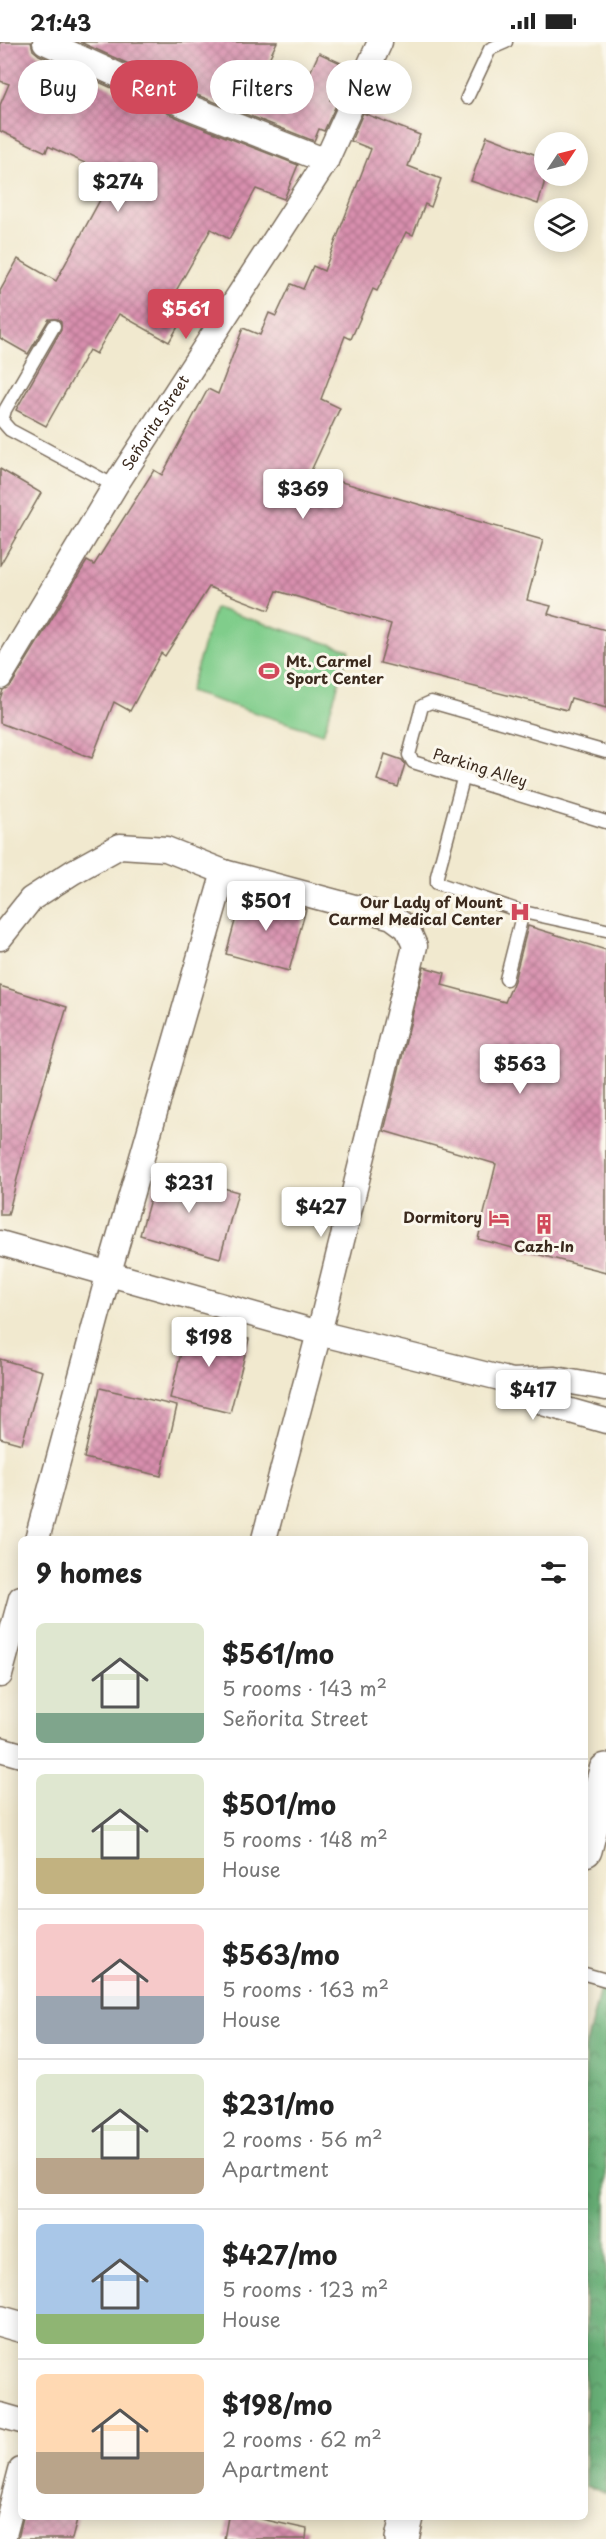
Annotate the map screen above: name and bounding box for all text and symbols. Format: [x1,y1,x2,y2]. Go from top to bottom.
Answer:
text: 21:43 [30,5,91,38]
chip: Buy [18,60,98,114]
chip: Rent [110,60,198,114]
chip: Filters [210,60,314,114]
chip: New [326,60,412,114]
north arrow [534,132,588,186]
map controls [534,132,588,252]
pin: $274 [82,162,154,213]
text: $274 [93,166,143,196]
button: layers [534,198,588,252]
pin: $561 [150,289,222,340]
text: $561 [162,293,210,323]
street label: Señorita Street [115,370,194,475]
pin: $369 [267,469,339,520]
text: $369 [277,473,329,503]
place label: Mt. Carmel Sport Center [286,649,384,689]
sports icon: Mt. Carmel Sport Center [257,659,281,683]
street label: Parking Alley [430,741,530,792]
pin: $501 [230,881,302,932]
text: $501 [241,885,291,915]
place label: Our Lady of Mount Carmel Medical Center [329,890,503,930]
hospital icon: Our Lady of Mount Carmel Medical Center [508,900,532,924]
pin: $563 [484,1044,556,1095]
text: $563 [494,1048,546,1078]
pin: $231 [153,1163,225,1214]
text: $231 [165,1167,213,1197]
pin: $427 [285,1187,357,1238]
text: $427 [296,1191,346,1221]
place label: Dormitory [403,1205,482,1228]
hotel icon: Dormitory [487,1206,511,1230]
building icon: Cazh-In [532,1212,556,1236]
place label: Cazh-In [514,1234,574,1257]
pin: $198 [173,1317,245,1368]
text: $198 [186,1321,232,1351]
pin: $417 [497,1370,569,1421]
text: $417 [510,1374,556,1404]
text: 9 homes [36,1553,142,1592]
icon: filters [537,1556,570,1589]
text: $561/mo [222,1634,334,1673]
icon: home [84,1647,156,1719]
text: 5 rooms · 143 m² [222,1673,387,1703]
text: Señorita Street [222,1703,368,1733]
text: $501/mo [222,1785,336,1824]
icon: home [84,1798,156,1870]
text: 5 rooms · 148 m² [222,1824,388,1854]
text: House [222,1854,281,1884]
text: $563/mo [222,1935,340,1974]
icon: home [84,1948,156,2020]
text: 5 rooms · 163 m² [222,1974,389,2004]
text: House [222,2004,281,2034]
text: $231/mo [222,2085,334,2124]
icon: home [84,2098,156,2170]
text: 2 rooms · 56 m² [222,2124,383,2154]
text: Apartment [222,2154,329,2184]
text: $427/mo [222,2235,337,2274]
icon: home [84,2248,156,2320]
text: 5 rooms · 123 m² [222,2274,388,2304]
text: House [222,2304,281,2334]
text: $198/mo [222,2385,332,2424]
icon: home [84,2398,156,2470]
text: 2 rooms · 62 m² [222,2424,382,2454]
text: Apartment [222,2454,329,2484]

